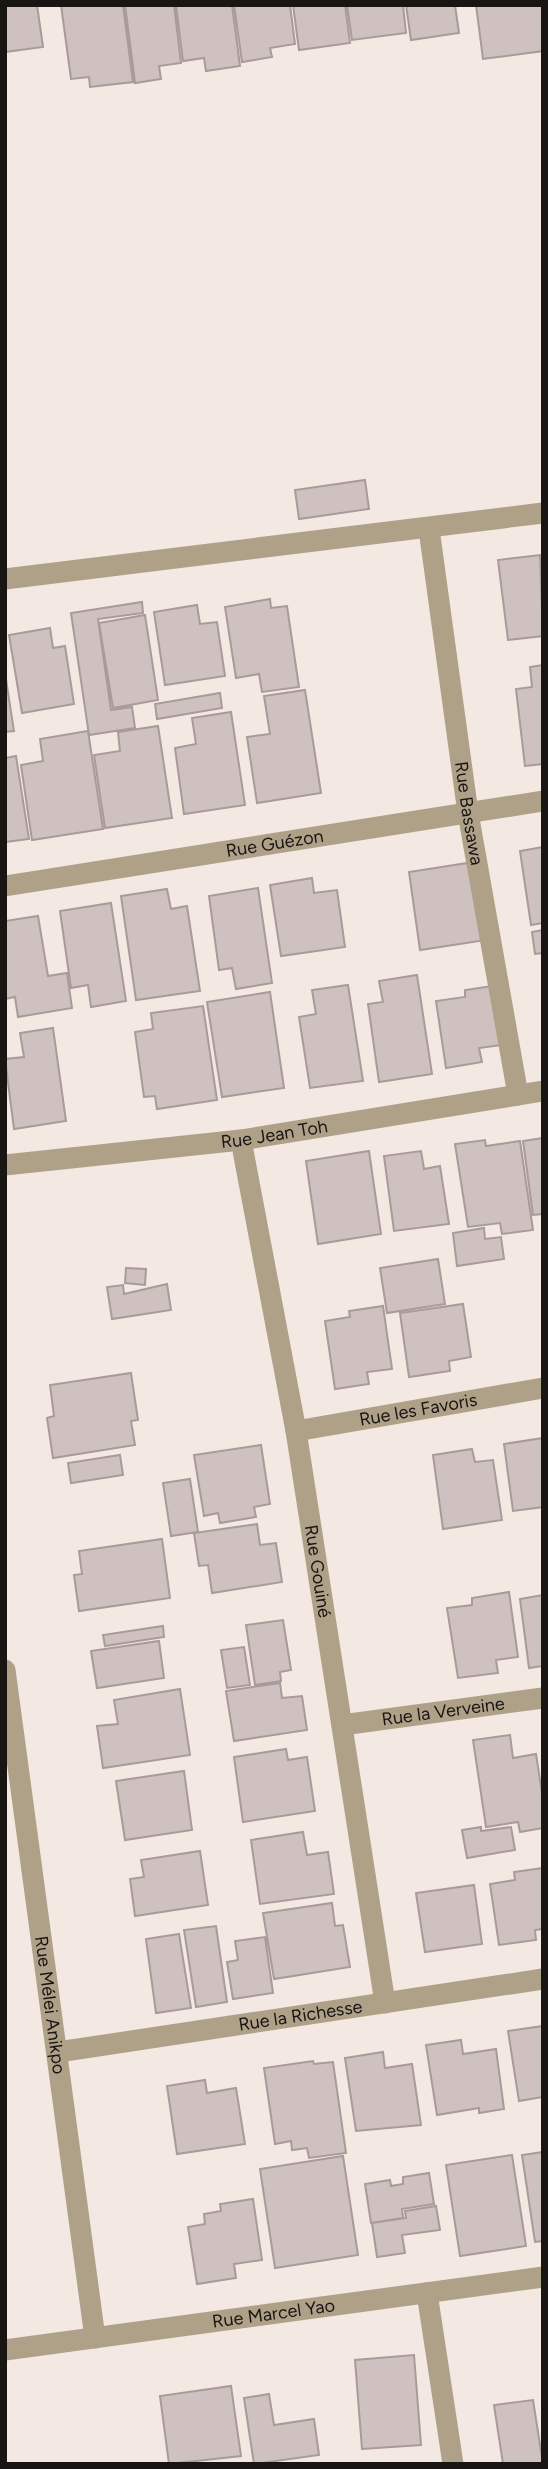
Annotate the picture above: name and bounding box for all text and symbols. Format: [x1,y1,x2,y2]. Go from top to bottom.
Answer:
street label: Rue Bassawa [450,760,488,867]
street label: Rue Guézon [224,825,325,862]
street label: Rue Jean Toh [220,1115,329,1153]
street label: Rue les Favoris [358,1389,479,1431]
street label: Rue Gouiné [300,1523,336,1619]
street label: Rue la Verveine [380,1692,506,1731]
street label: Rue Mélei Anikpo [30,1934,70,2076]
street label: Rue la Richesse [237,1995,364,2036]
street label: Rue Marcel Yao [211,2294,336,2333]

